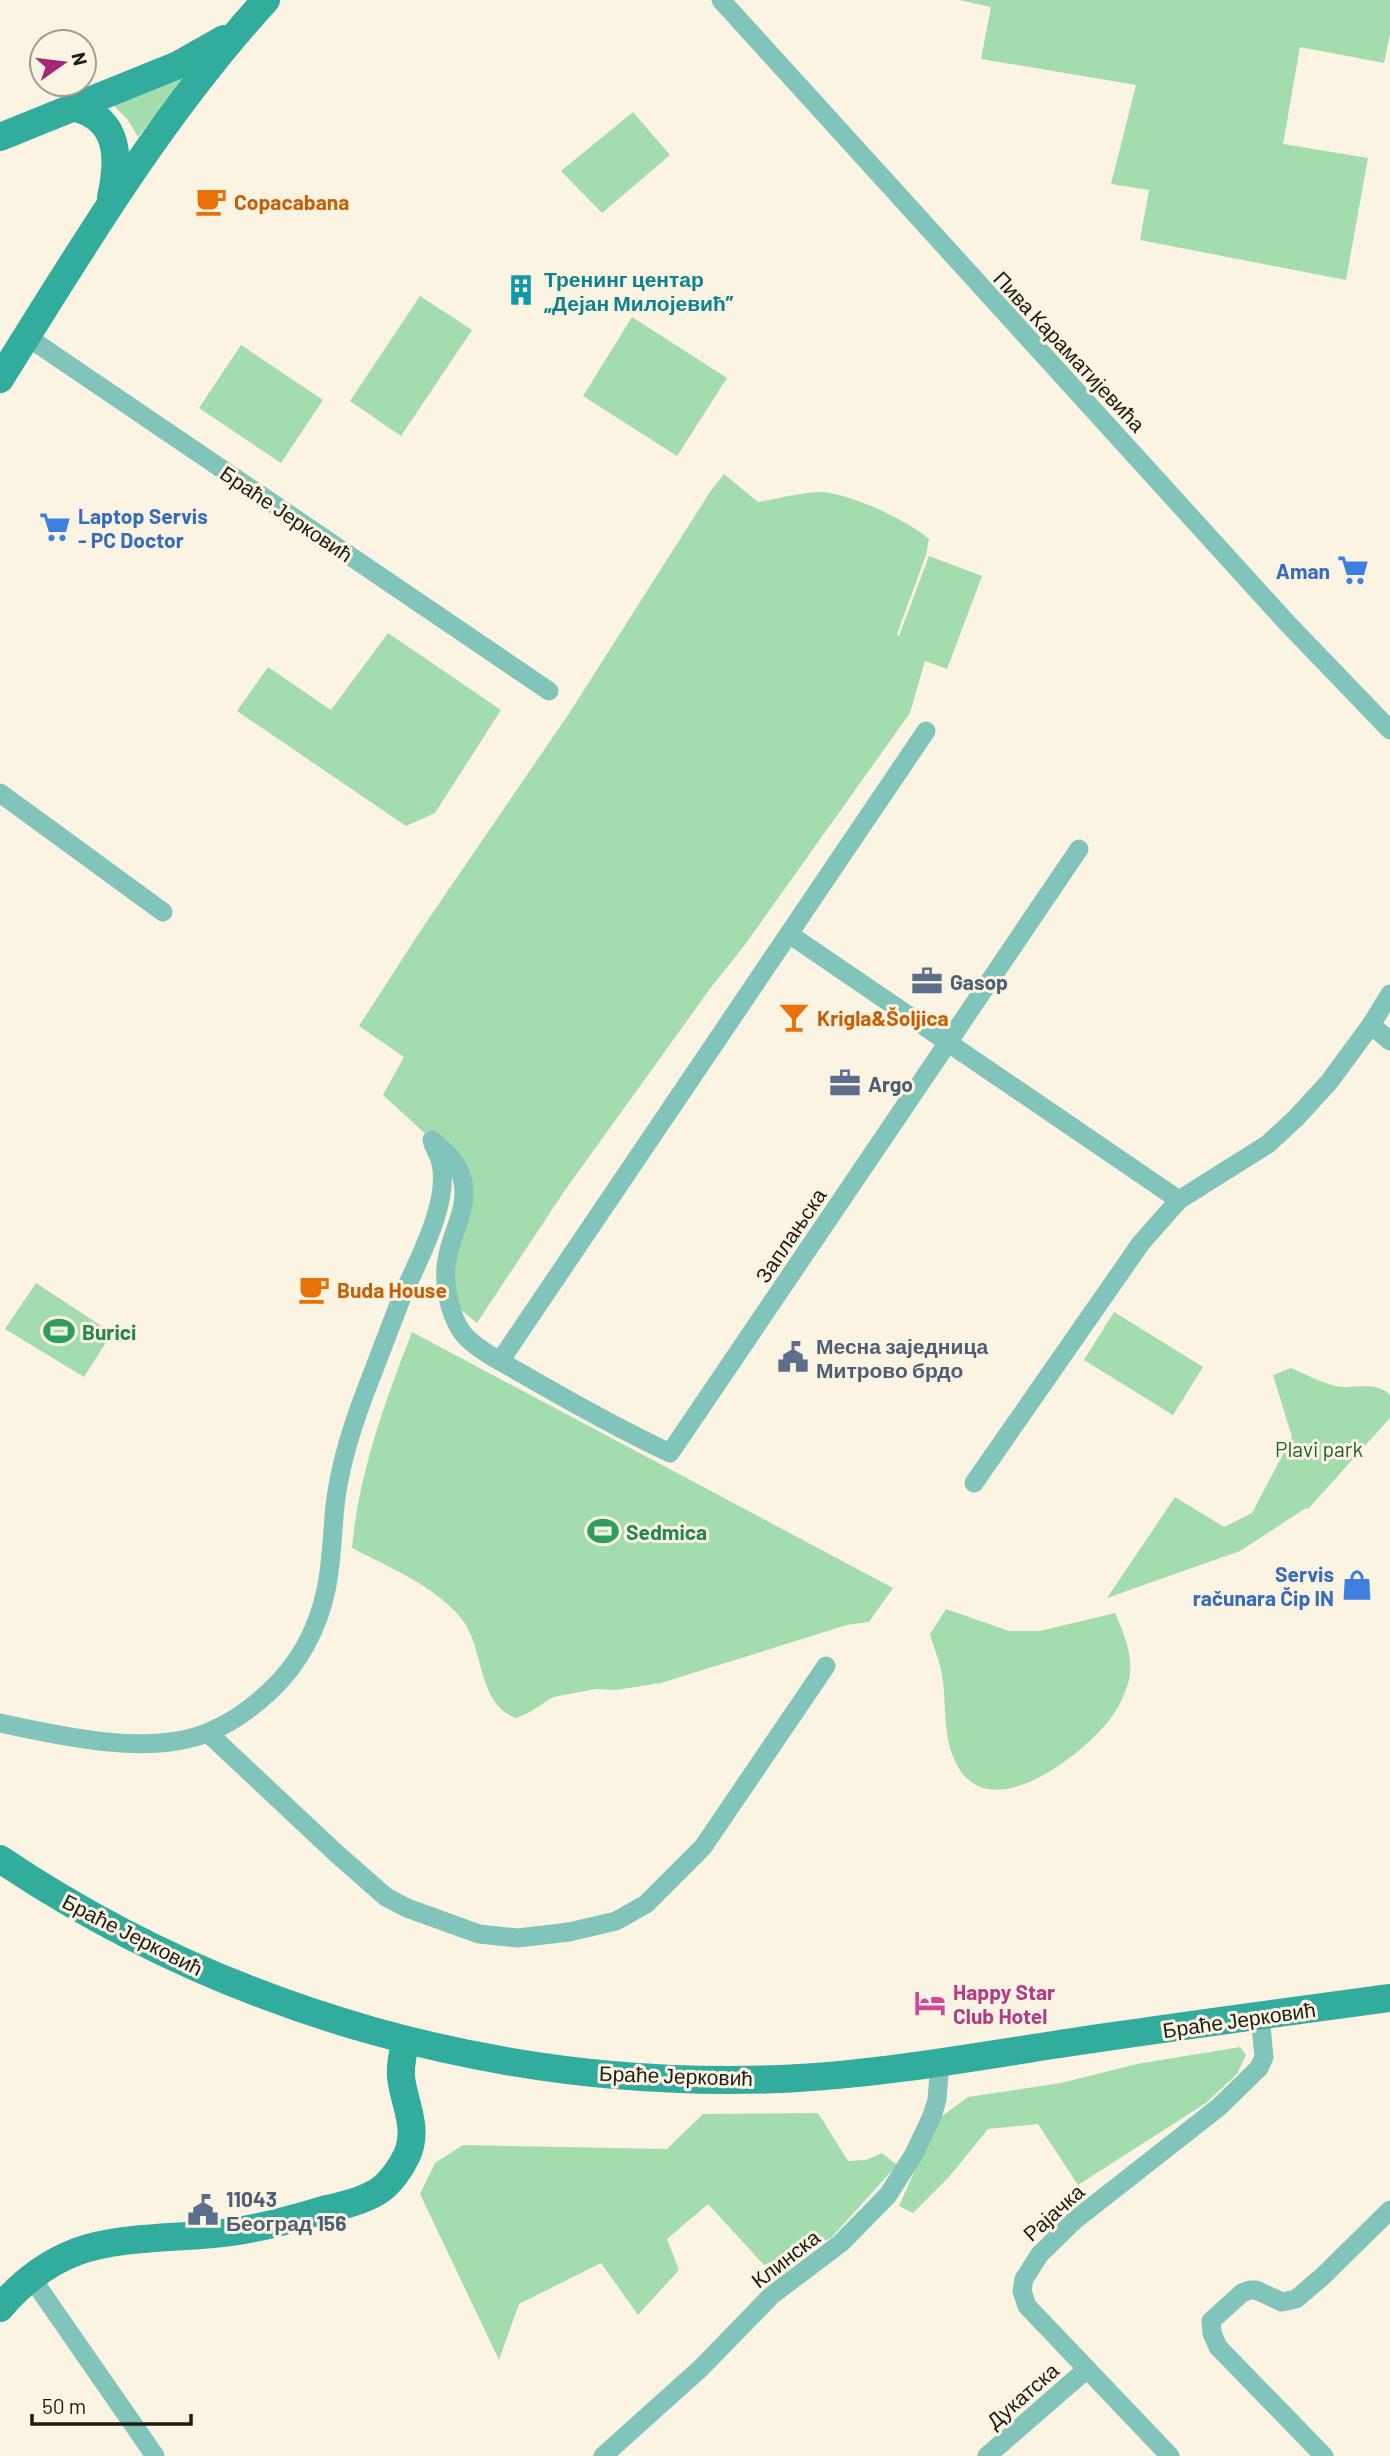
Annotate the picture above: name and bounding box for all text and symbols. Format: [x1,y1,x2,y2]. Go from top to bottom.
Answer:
north arrow [28,28,98,98]
text: N [67,50,93,68]
cafe icon: Copacabana [194,184,228,218]
place label: Copacabana [234,189,349,214]
place label: Тренинг центар „Дејан Милојевић” [544,266,734,315]
street label: Пива Караматијевића [989,266,1151,437]
building icon: Тренинг центар „Дејан Милојевић” [504,273,538,307]
street label: Браће Јерковић [216,460,358,566]
place label: Laptop Servis - PC Doctor [78,503,208,552]
supermarket icon: Laptop Servis - PC Doctor [38,510,72,544]
supermarket icon: Aman [1336,553,1370,587]
place label: Aman [1276,558,1330,583]
office icon: Gasop [910,964,944,998]
place label: Gasop [950,969,1008,994]
bar icon: Krigla&Šoljica [777,1000,811,1034]
place label: Krigla&Šoljica [817,1005,949,1030]
office icon: Argo [828,1066,862,1100]
place label: Argo [868,1071,913,1096]
street label: Заплањска [749,1183,831,1287]
cafe icon: Buda House [297,1272,331,1306]
place label: Buda House [337,1277,447,1302]
sports icon: Burici [42,1314,76,1348]
place label: Burici [82,1319,136,1344]
place label: Месна заједница Митрово брдо [816,1333,989,1382]
public building icon: Месна заједница Митрово брдо [776,1340,810,1374]
park label: Plavi park [1275,1436,1363,1461]
sports icon: Sedmica [586,1514,620,1548]
place label: Sedmica [626,1519,707,1544]
place label: Servis računara Čip IN [1193,1561,1334,1610]
shop icon: Servis računara Čip IN [1340,1568,1374,1602]
street label: Браће Јерковић [59,1888,207,1980]
place label: Happy Star Club Hotel [953,1979,1055,2028]
hotel icon: Happy Star Club Hotel [913,1986,947,2020]
street label: Браће Јерковић [1161,1996,1317,2042]
street label: Браће Јерковић [598,2060,754,2090]
street label: Рајачка [1017,2178,1089,2246]
place label: 11043 Београд 156 [226,2186,346,2235]
public building icon: 11043 Београд 156 [186,2193,220,2227]
street label: Клинска [746,2223,824,2292]
street label: Дукатска [981,2357,1063,2433]
scale bar [32,2382,191,2426]
text: 50 m [42,2393,86,2418]

